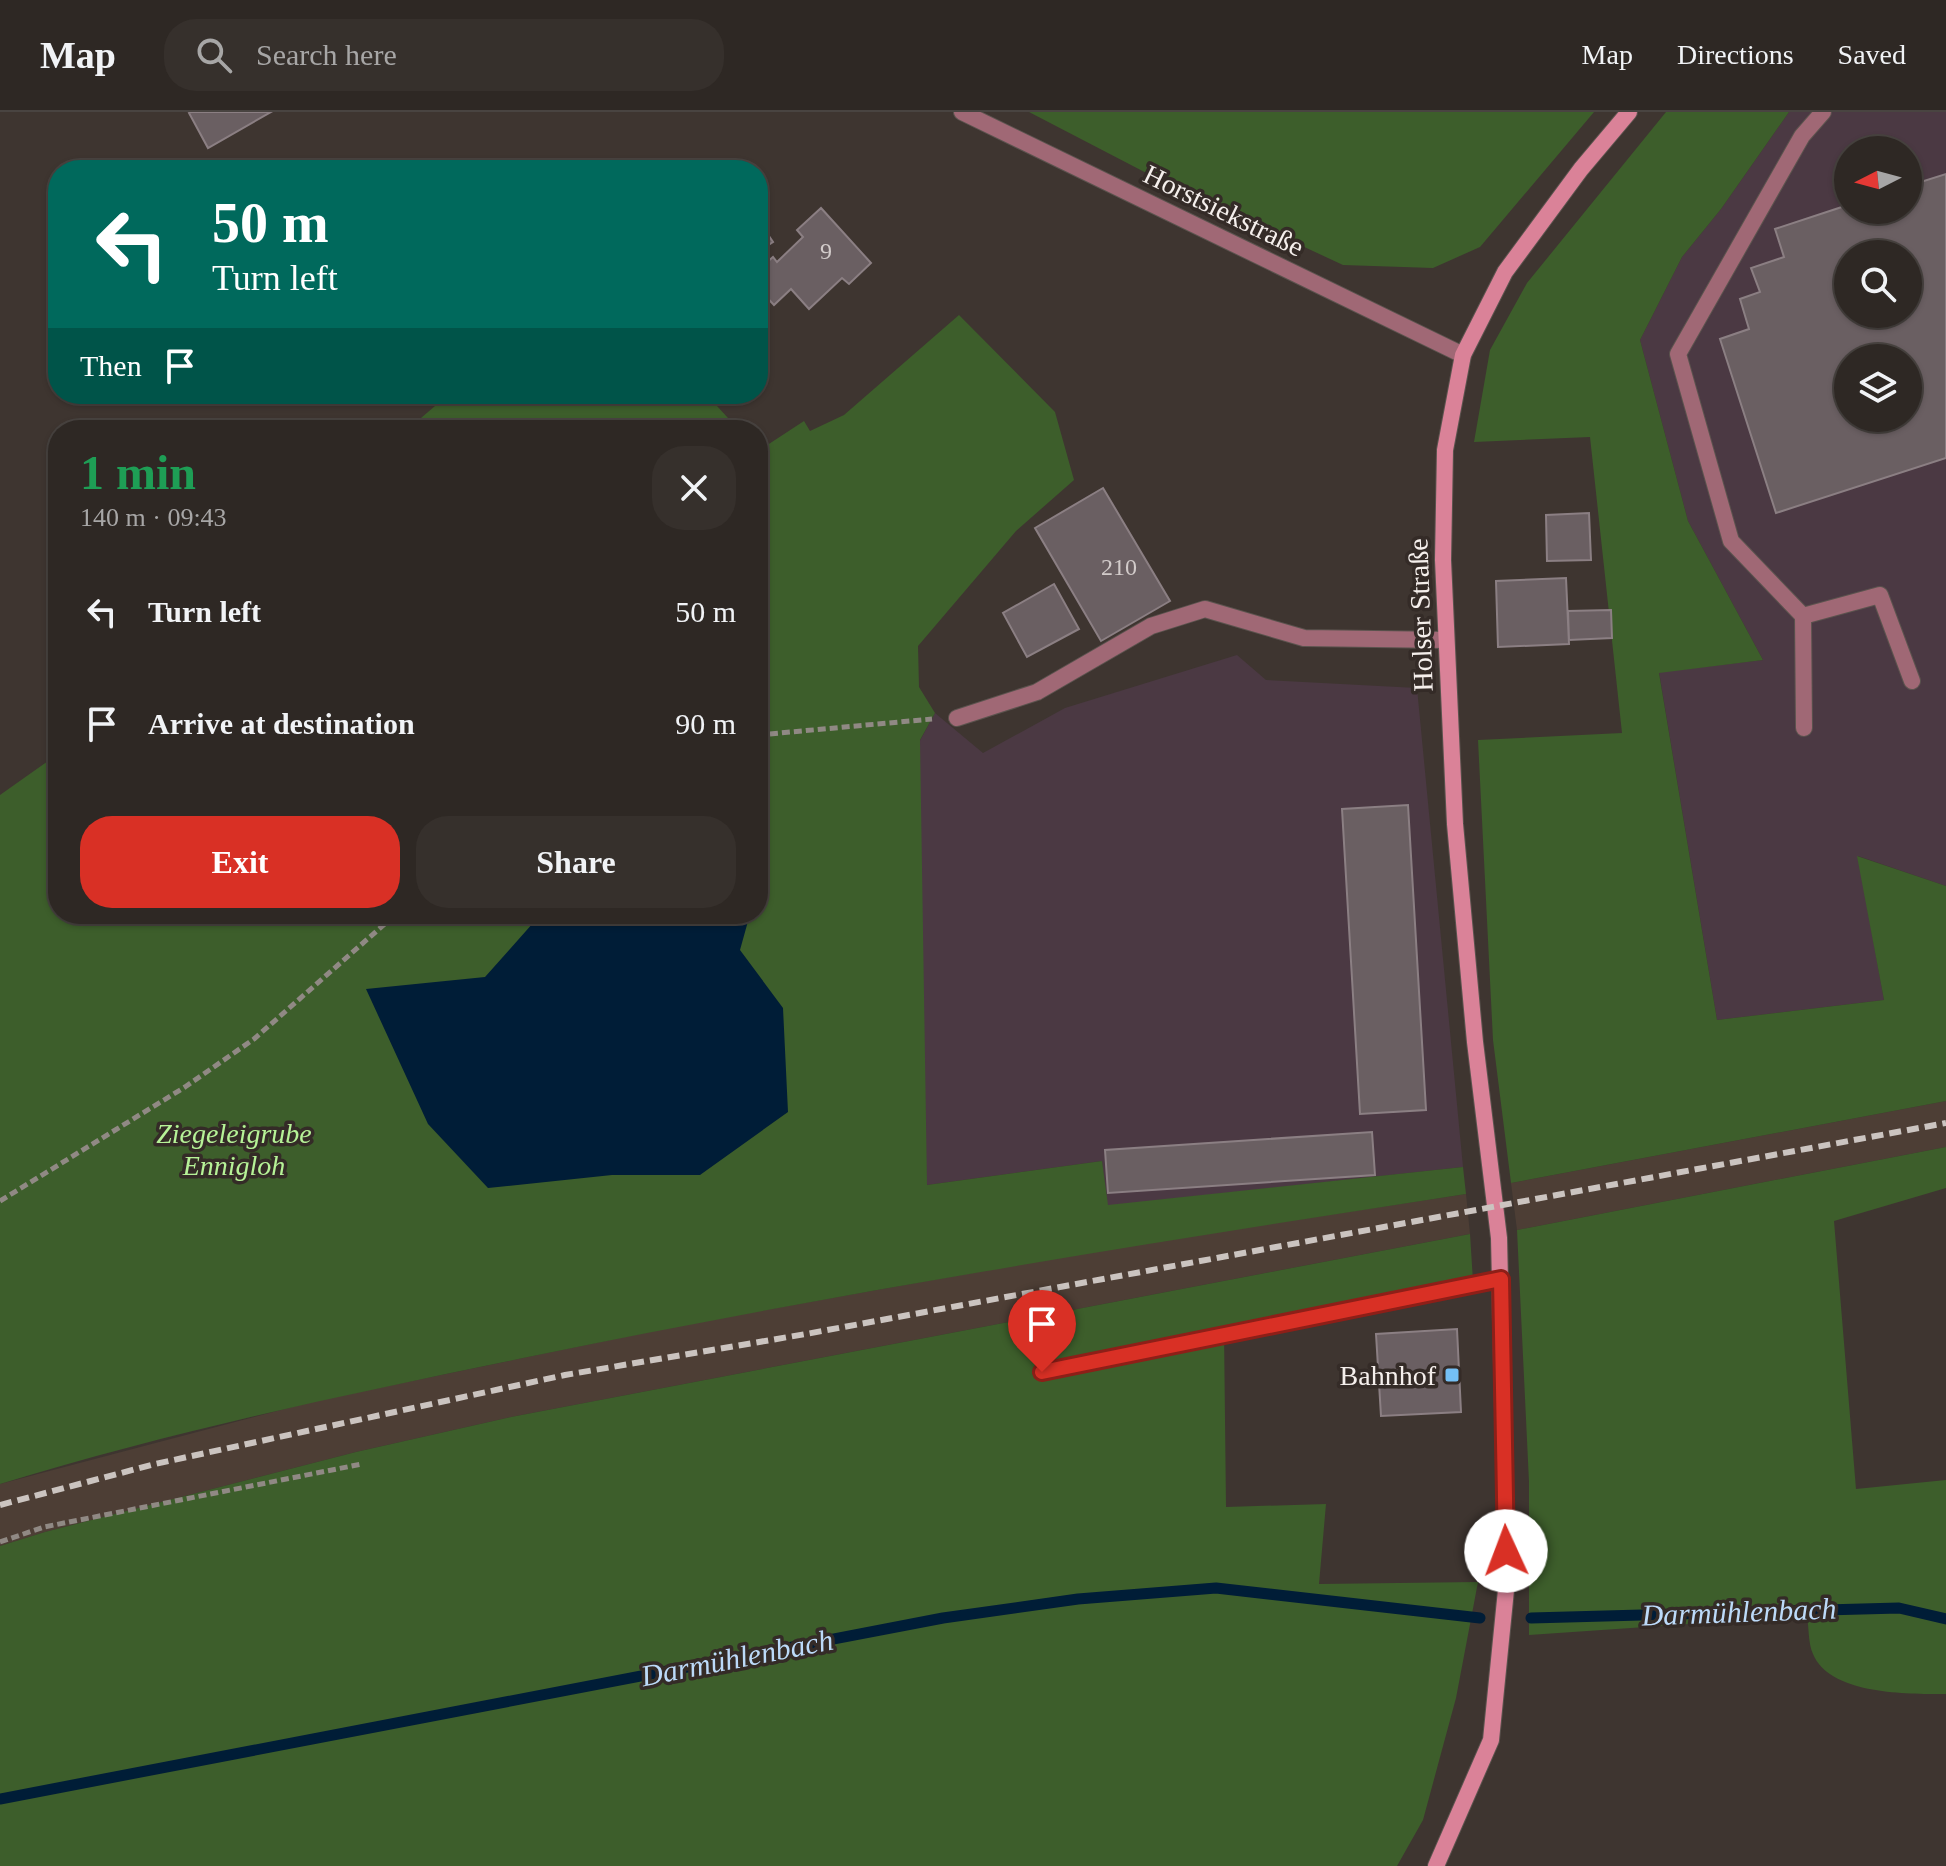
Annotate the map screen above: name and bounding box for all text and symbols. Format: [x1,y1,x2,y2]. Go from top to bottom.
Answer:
search box [164,19,724,91]
icon: search [192,33,236,77]
text: Map [40,34,116,76]
text: Search here [256,38,397,71]
text: Map [1582,39,1633,70]
text: Directions [1677,39,1794,70]
text: Saved [1838,39,1906,70]
north arrow [1834,136,1922,224]
map controls [1834,136,1922,432]
street label: Horstsiekstraße [1139,158,1309,263]
icon: left [80,192,184,296]
text: 50 m [212,192,329,254]
house number: 9 [820,238,832,264]
button: search [1834,240,1922,328]
text: Turn left [212,258,338,298]
icon: arrive [158,344,202,388]
button: layers [1834,344,1922,432]
text: Then [80,349,142,382]
text: 1 min [80,446,196,499]
button: close [652,446,736,530]
text: 140 m · 09:43 [80,503,227,532]
street label: Holser Straße [1402,538,1439,692]
house number: 210 [1101,554,1137,580]
icon: left [80,590,124,634]
text: Turn left [148,595,261,628]
text: 50 m [675,595,736,628]
icon: arrive [80,702,124,746]
text: Arrive at destination [148,707,415,740]
text: 90 m [675,707,736,740]
button: Exit [80,816,400,908]
button: Share [416,816,736,908]
park label: Ziegeleigrube Ennigloh [156,1118,312,1181]
pin [1008,1290,1076,1372]
icon: arrive [1020,1302,1064,1346]
place label: Bahnhof [1340,1360,1437,1391]
marker: Bahnhof [1443,1366,1461,1384]
position arrow [1464,1509,1548,1593]
water label: Darmühlenbach [1640,1592,1837,1631]
water label: Darmühlenbach [637,1623,836,1692]

